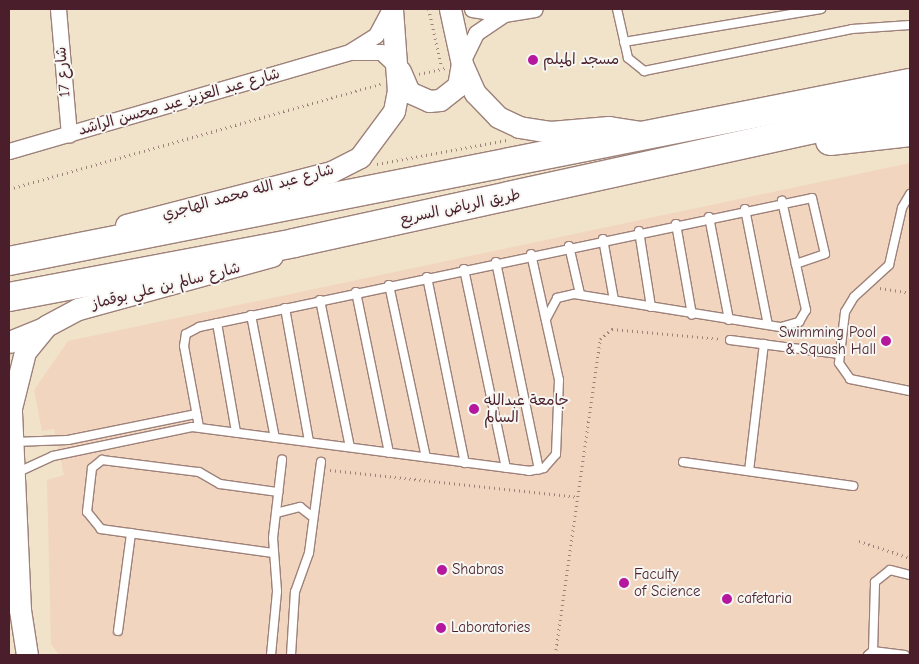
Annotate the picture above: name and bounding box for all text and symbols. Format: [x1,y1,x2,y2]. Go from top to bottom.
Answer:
street label: شارع 17 [52,46,74,98]
place label: مسجد الميلم [543,51,619,69]
marker: مسجد الميلم [527,54,539,66]
street label: شارع عبد العزيز عبد محسن الراشد [76,65,282,139]
street label: شارع عبد الله محمد الهاجري [160,160,336,224]
street label: طريق الرياض السريع [398,185,522,229]
street label: شارع سالم بن علي بوقماز [90,259,242,313]
place label: Swimming Pool & Squash Hall [779,323,876,358]
marker: Swimming Pool & Squash Hall [880,335,892,347]
place label: جامعة عبدالله السالم [484,391,569,426]
marker: جامعة عبدالله السالم [468,403,480,415]
place label: Shabras [452,561,504,579]
marker: Shabras [436,564,448,576]
place label: Faculty of Science [634,565,701,600]
marker: Faculty of Science [618,577,630,589]
place label: cafetaria [737,590,792,608]
marker: cafetaria [721,593,733,605]
place label: Laboratories [451,619,530,637]
marker: Laboratories [435,622,447,634]

